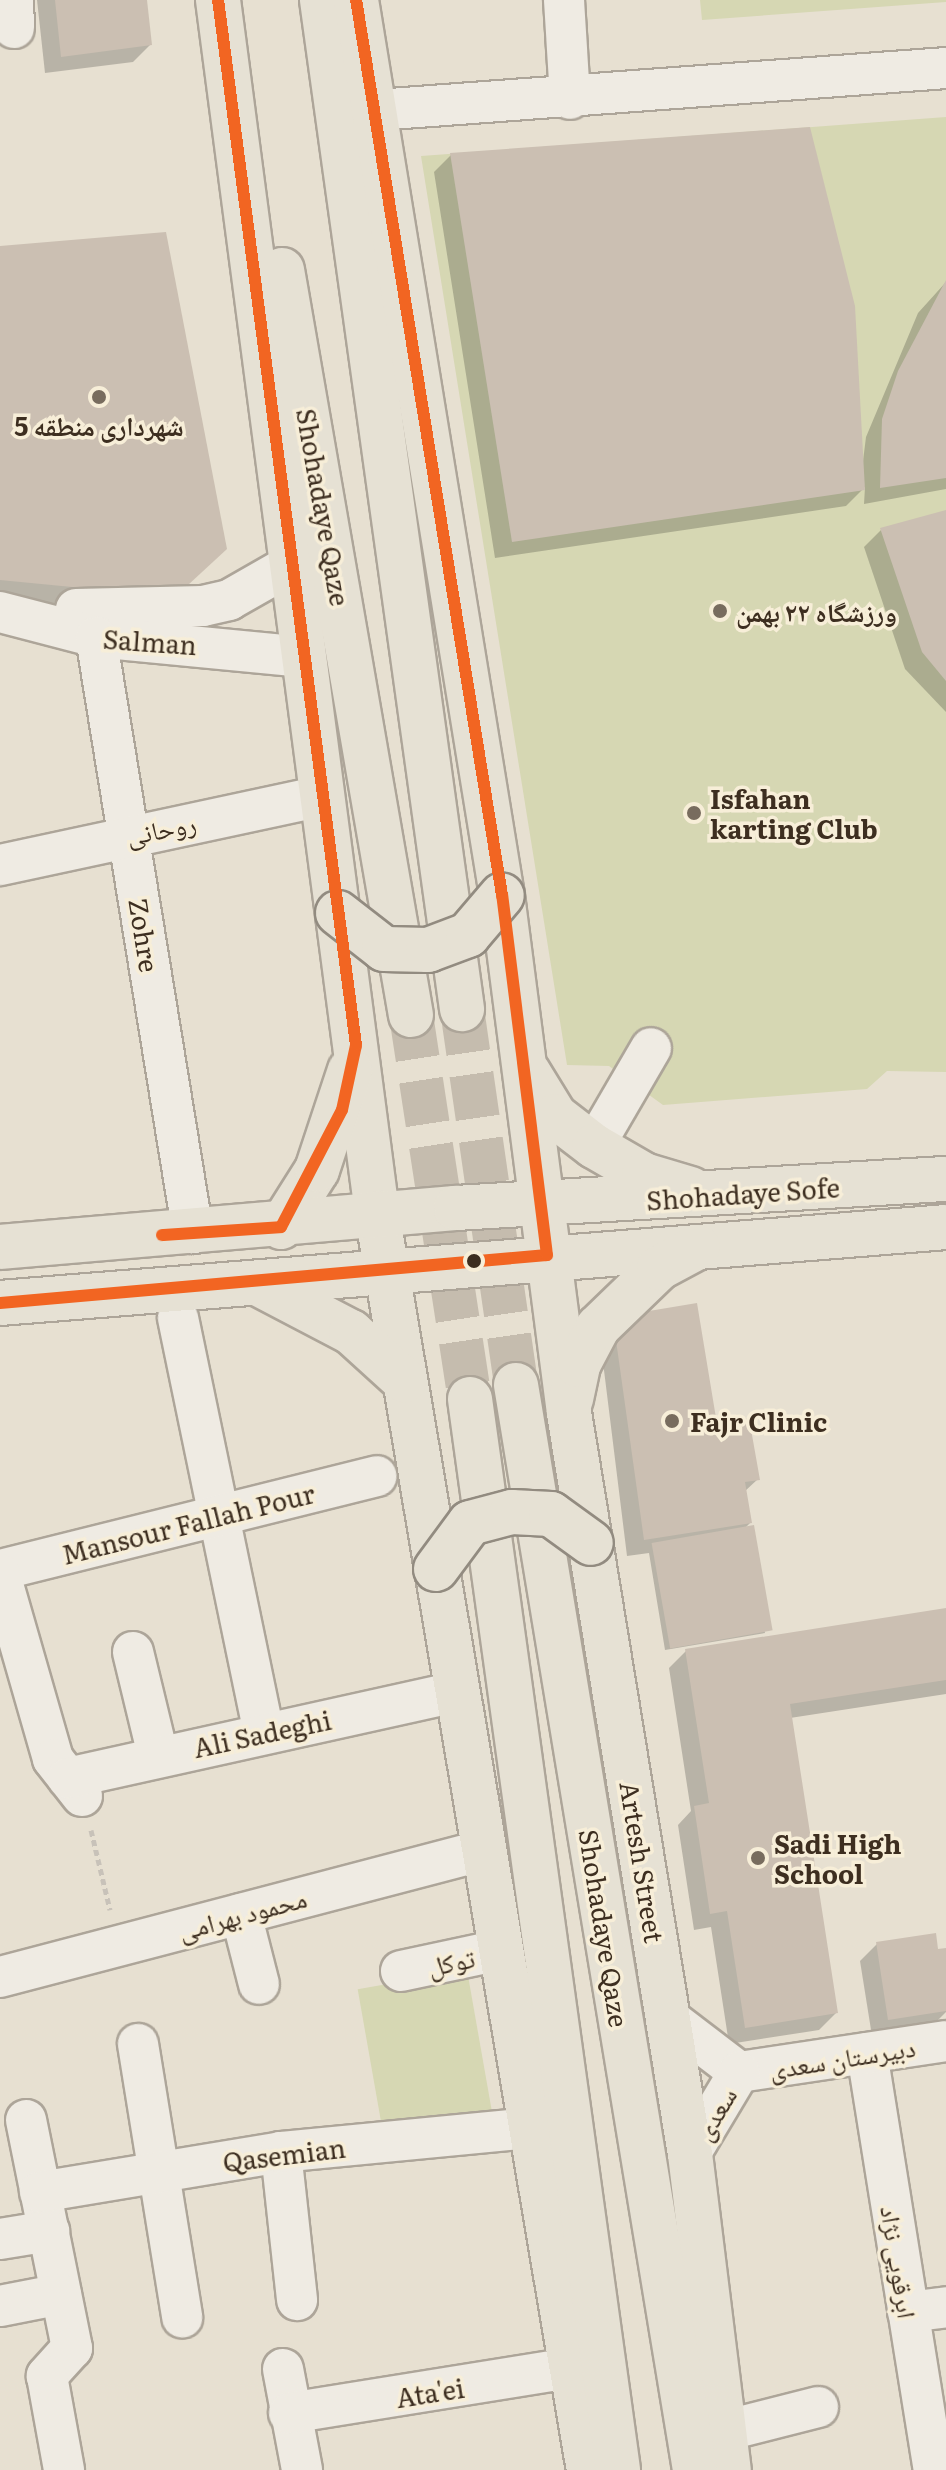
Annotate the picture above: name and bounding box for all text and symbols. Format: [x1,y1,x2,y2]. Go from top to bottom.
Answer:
marker: شهرداری منطقه 5 [90,388,108,406]
street label: Shohadaye Qaze [291,406,357,608]
place label: شهرداری منطقه 5 [14,409,184,441]
place label: ورزشگاه ۲۲ بهمن [736,595,897,627]
marker: ورزشگاه ۲۲ بهمن [711,602,729,620]
street label: Salman [102,622,198,660]
place label: Isfahan karting Club [710,782,878,844]
marker: Isfahan karting Club [685,804,703,822]
street label: روحانی [124,806,198,850]
street label: Zohre [124,896,166,974]
street label: Shohadaye Sofe [645,1171,841,1215]
unlabelled marker [466,1253,482,1269]
place label: Fajr Clinic [690,1405,827,1437]
marker: Fajr Clinic [661,1410,683,1432]
street label: Mansour Fallah Pour [58,1476,318,1570]
street label: Ali Sadeghi [190,1703,334,1763]
street label: Artesh Street [615,1779,671,1945]
street label: Shohadaye Qaze [574,1827,636,2029]
place label: Sadi High School [774,1827,901,1888]
marker: Sadi High School [749,1849,767,1867]
street label: محمود بهرامی [174,1881,310,1945]
street label: توکل [425,1941,477,1981]
street label: دبیرستان سعدی [767,2030,917,2084]
street label: سعدی [686,2081,742,2145]
street label: Qasemian [221,2131,347,2177]
street label: ابرقویی نژاد [876,2204,924,2320]
street label: Ata'ei [394,2371,466,2413]

